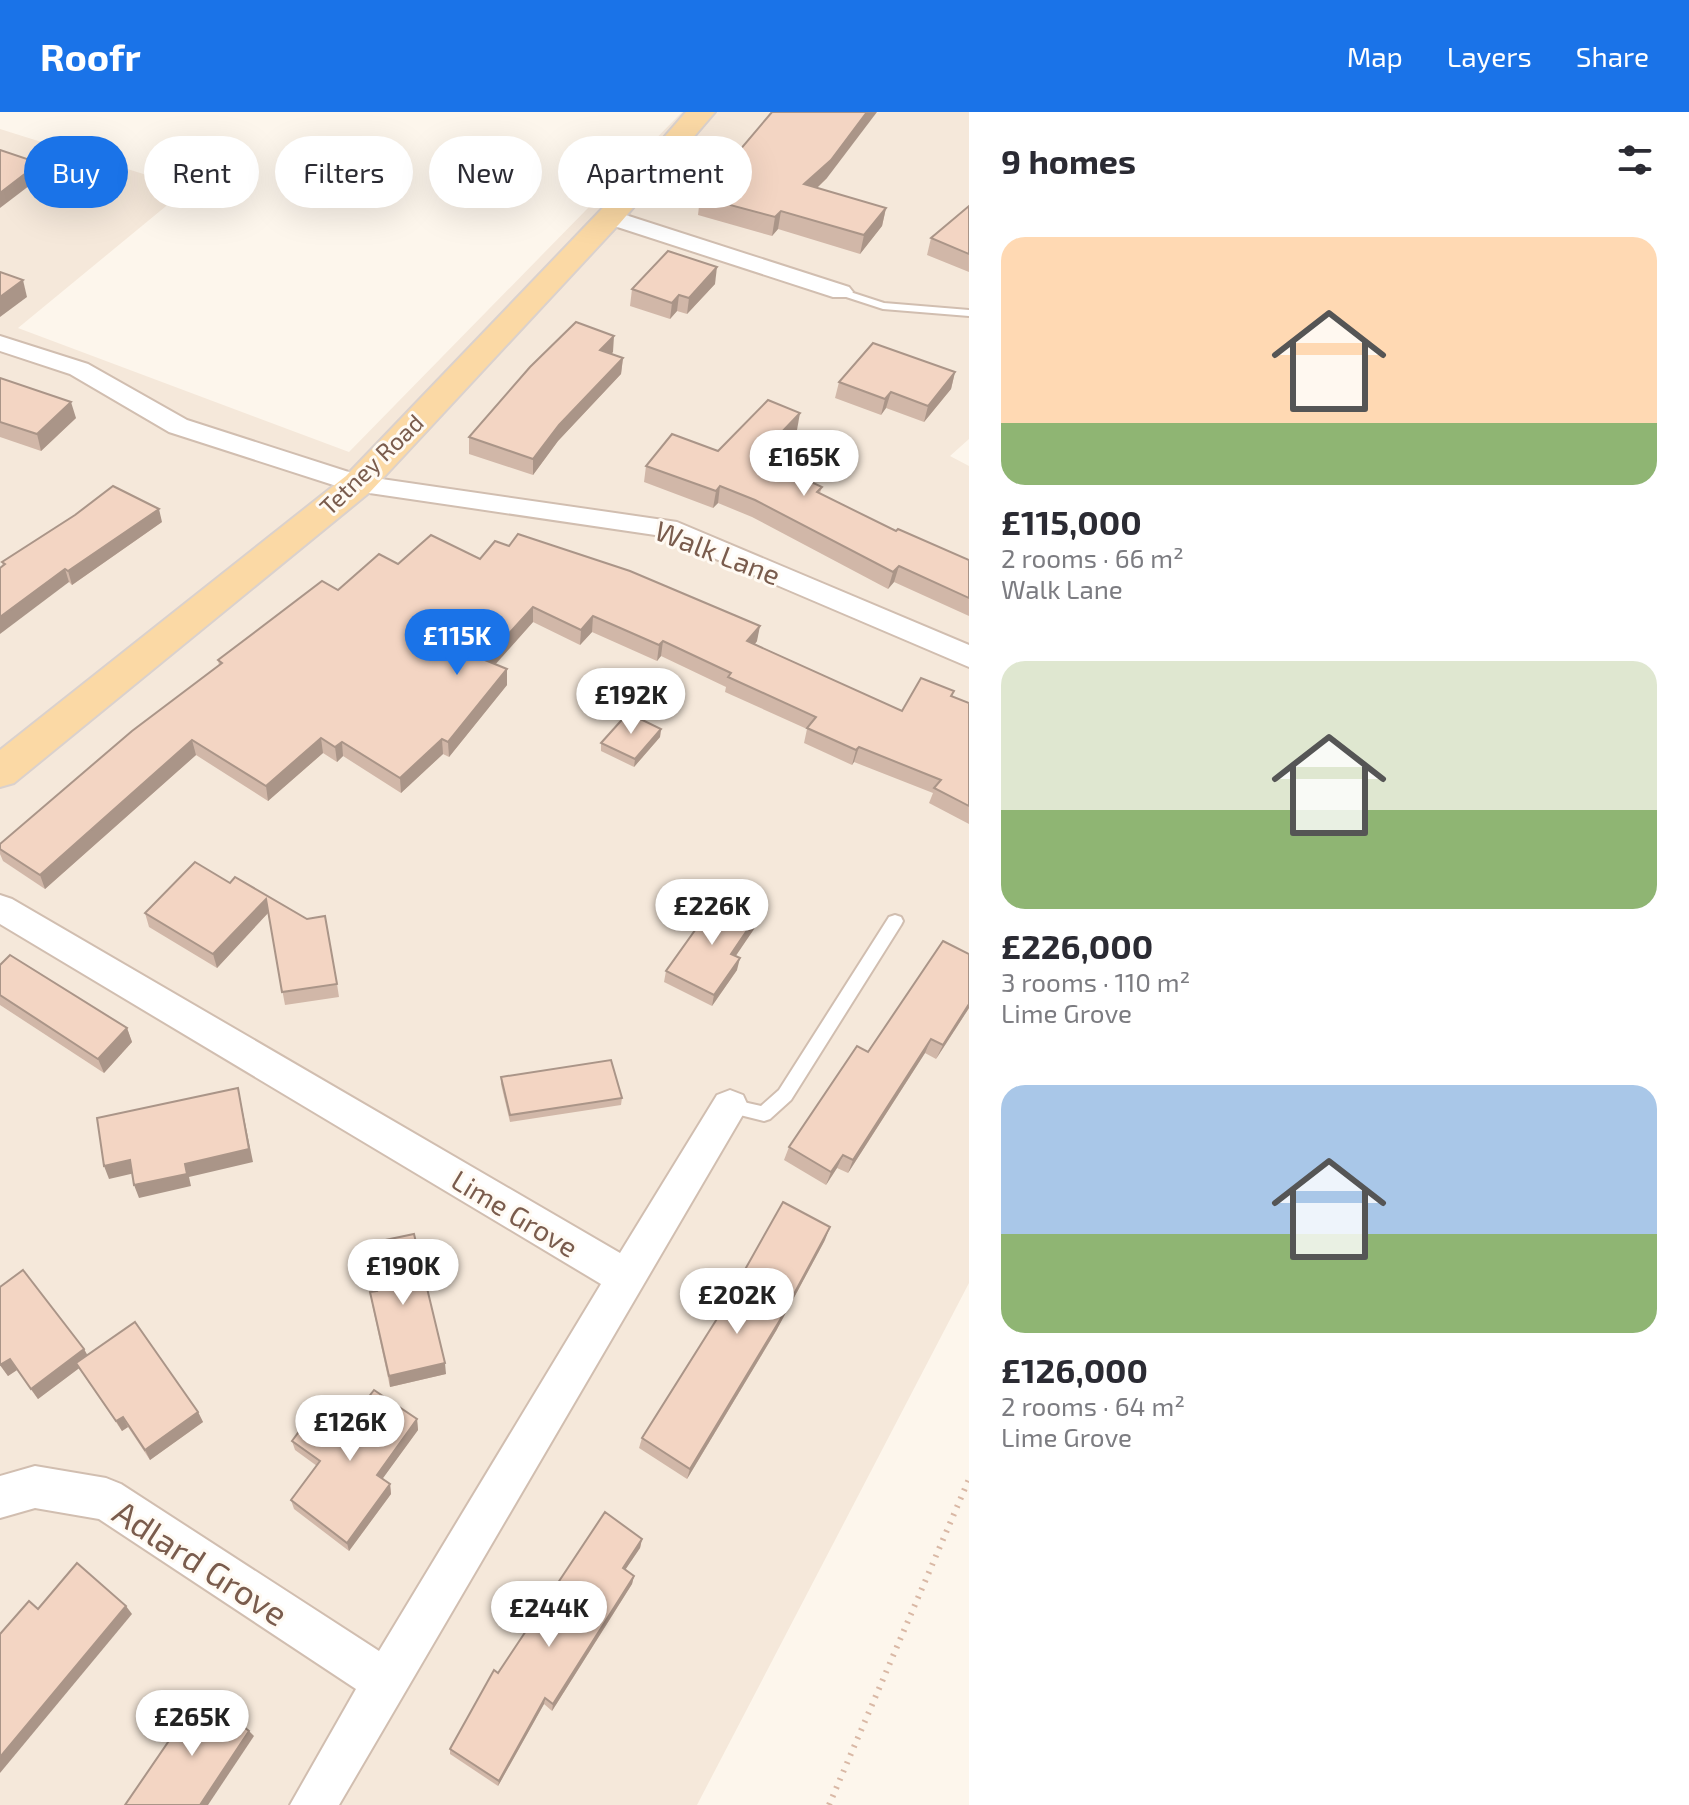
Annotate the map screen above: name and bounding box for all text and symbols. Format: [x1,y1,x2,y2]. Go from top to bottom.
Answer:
text: Roofr [40,33,141,79]
text: Map [1347,39,1403,73]
text: Layers [1447,39,1532,73]
text: Share [1576,39,1649,73]
chip: Buy [24,136,128,208]
chip: Rent [144,136,259,208]
chip: Filters [275,136,413,208]
chip: New [429,136,542,208]
chip: Apartment [558,136,752,208]
icon: filters [1613,138,1657,182]
text: 9 homes [1001,140,1136,181]
icon: home [1257,289,1401,433]
street label: Tetney Road [313,407,429,521]
pin: £165K [748,430,860,498]
text: £165K [768,440,840,471]
text: £115,000 [1001,501,1142,542]
street label: Walk Lane [651,513,785,591]
text: 2 rooms · 66 m² [1001,542,1184,573]
text: Walk Lane [1001,573,1123,604]
pin: £115K [401,609,513,677]
text: £115K [423,619,491,650]
pin: £192K [575,668,687,736]
text: £192K [594,678,668,709]
icon: home [1257,713,1401,857]
pin: £226K [656,879,768,947]
text: £226K [673,889,751,920]
text: £226,000 [1001,925,1153,966]
text: 3 rooms · 110 m² [1001,966,1190,997]
text: Lime Grove [1001,997,1132,1028]
icon: home [1257,1137,1401,1281]
street label: Lime Grove [446,1162,584,1264]
pin: £190K [347,1239,459,1307]
text: £190K [366,1249,440,1280]
pin: £202K [681,1268,793,1336]
text: £202K [698,1278,776,1309]
text: £126,000 [1001,1349,1148,1390]
text: 2 rooms · 64 m² [1001,1390,1185,1421]
pin: £126K [294,1395,406,1463]
text: £126K [313,1405,387,1436]
text: Lime Grove [1001,1421,1132,1452]
street label: Adlard Grove [106,1490,296,1634]
pin: £244K [493,1581,605,1649]
text: £244K [509,1591,589,1622]
pin: £265K [136,1690,248,1758]
text: £265K [154,1700,230,1731]

